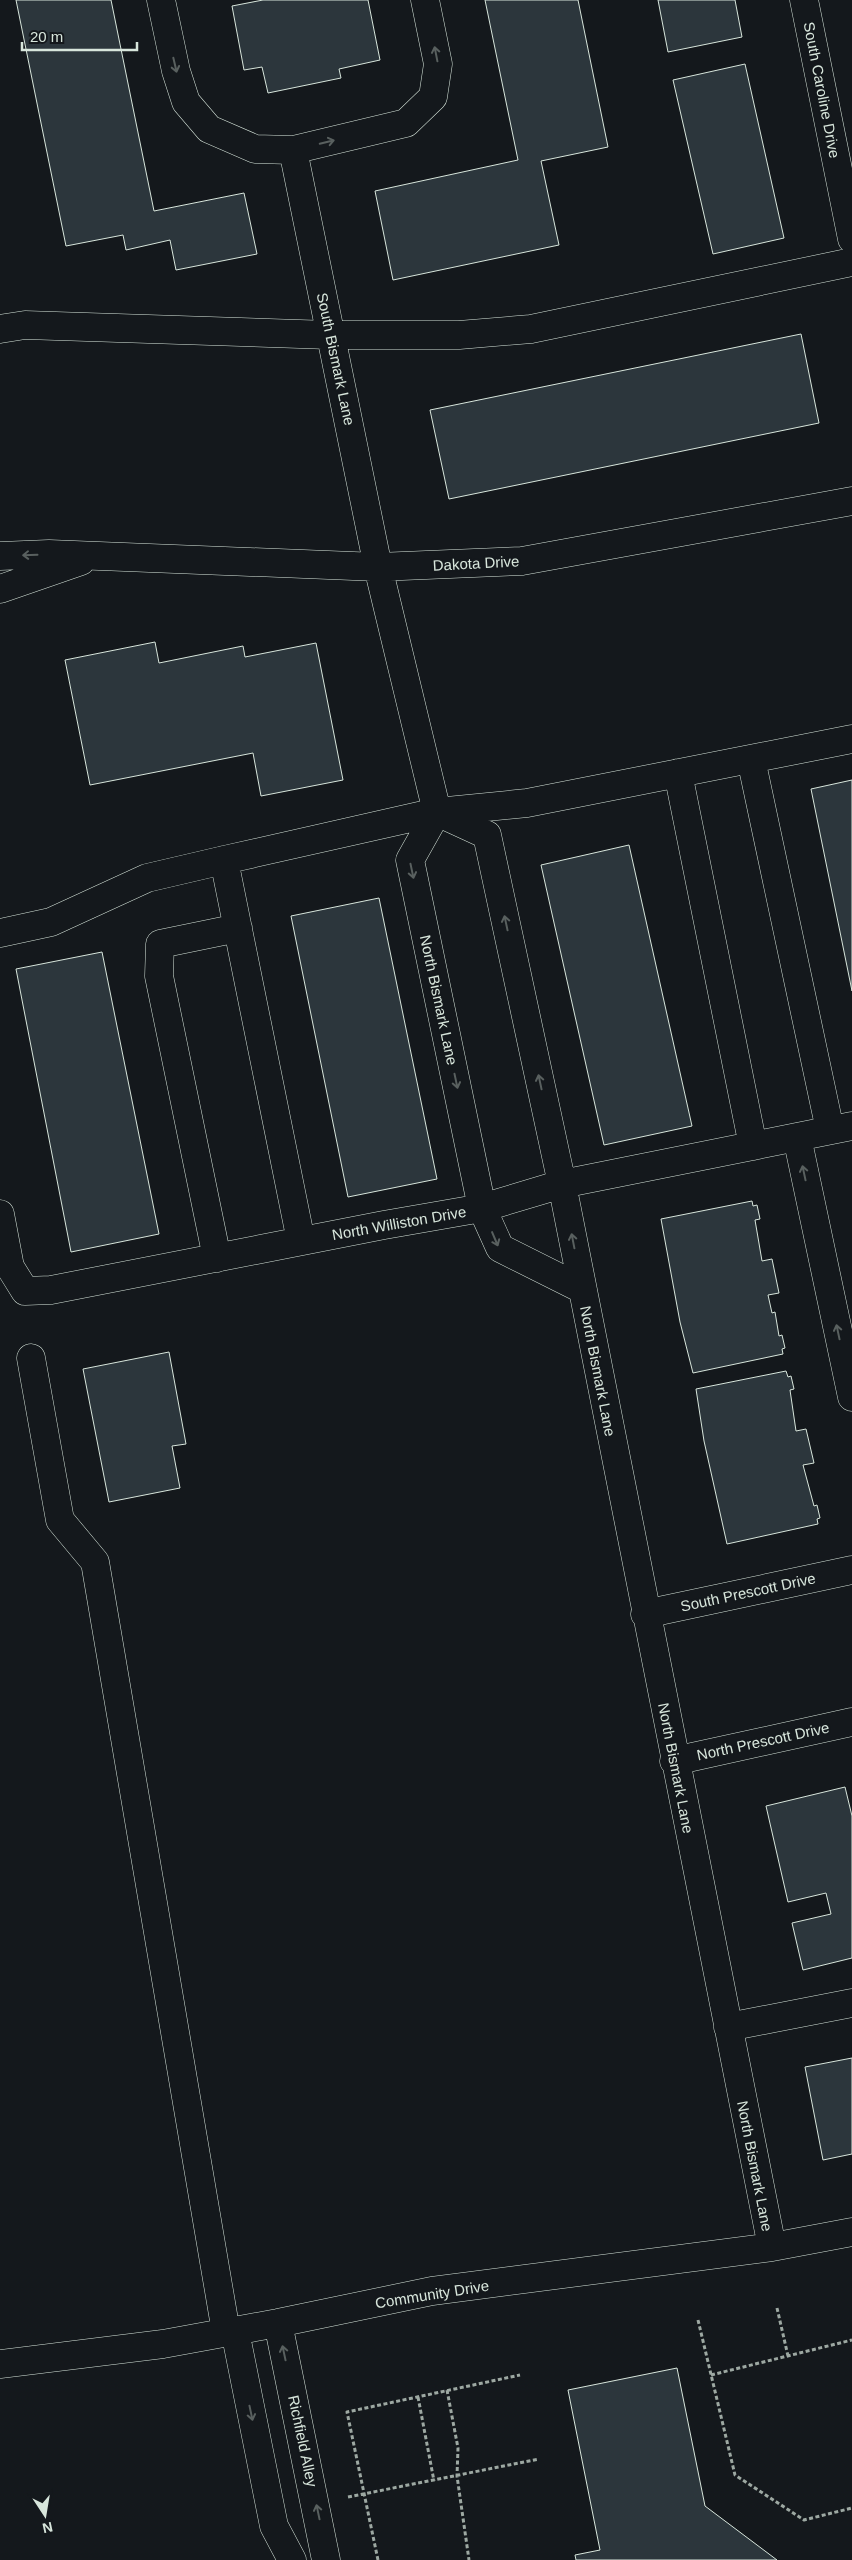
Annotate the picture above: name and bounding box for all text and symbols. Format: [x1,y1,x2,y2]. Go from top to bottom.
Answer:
scale bar [22,20,138,52]
street label: South Caroline Drive [800,20,844,160]
text: 20 m [30,28,63,45]
one-way arrow [430,46,440,62]
one-way arrow [171,56,180,72]
one-way arrow [319,137,335,146]
street label: South Bismark Lane [314,291,358,427]
one-way arrow [22,550,38,560]
street label: Dakota Drive [432,552,520,574]
one-way arrow [408,862,418,878]
one-way arrow [501,916,510,932]
street label: North Bismark Lane [417,933,461,1067]
one-way arrow [452,1073,462,1089]
one-way arrow [535,1075,544,1091]
one-way arrow [799,1165,809,1181]
street label: North Williston Drive [331,1203,467,1243]
one-way arrow [492,1231,501,1246]
one-way arrow [568,1234,577,1250]
street label: North Bismark Lane [577,1304,619,1438]
one-way arrow [833,1324,842,1340]
street label: South Prescott Drive [679,1569,817,1615]
street label: North Bismark Lane [655,1701,697,1835]
street label: North Prescott Drive [695,1719,831,1763]
street label: North Bismark Lane [734,2099,776,2233]
street label: Community Drive [374,2277,490,2311]
one-way arrow [279,2345,288,2361]
street label: Richfield Alley [285,2394,321,2489]
one-way arrow [247,2405,257,2421]
north arrow [20,2490,70,2540]
one-way arrow [312,2505,322,2521]
text: N [41,2519,54,2537]

